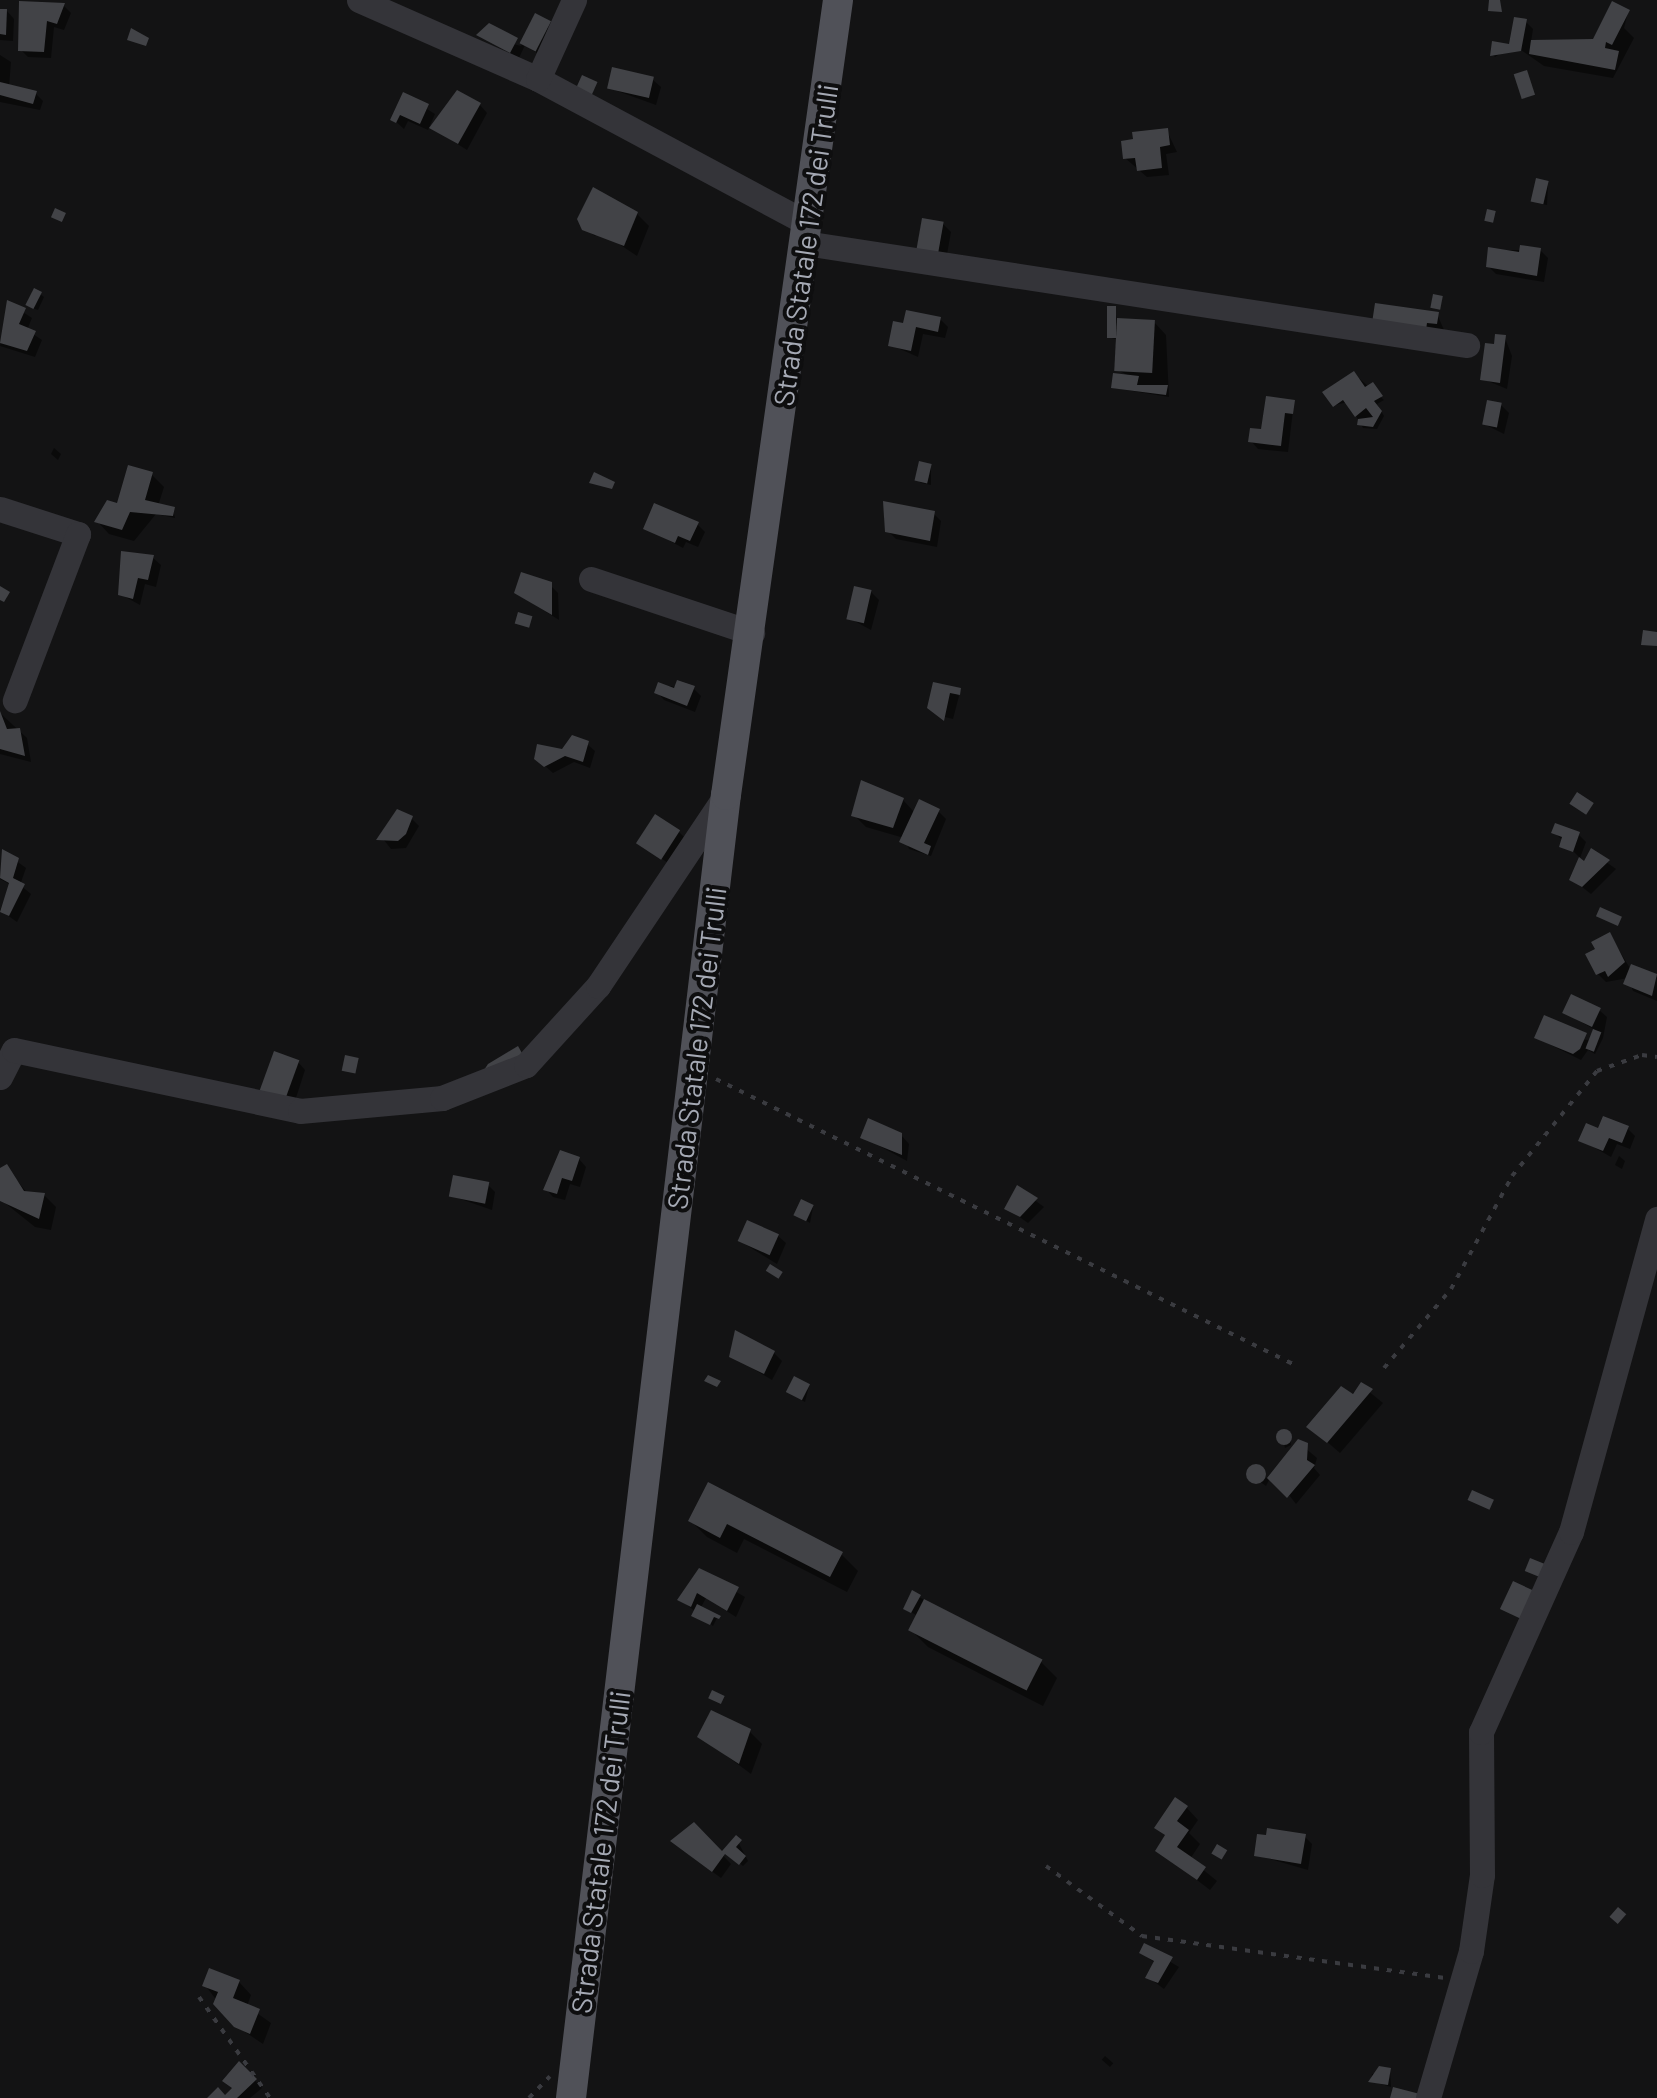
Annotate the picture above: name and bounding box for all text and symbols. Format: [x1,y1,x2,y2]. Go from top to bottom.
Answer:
street label: Strada Statale 172 dei Trulli [766,82,844,408]
street label: Strada Statale 172 dei Trulli [660,885,732,1211]
street label: Strada Statale 172 dei Trulli [564,1689,636,2015]

